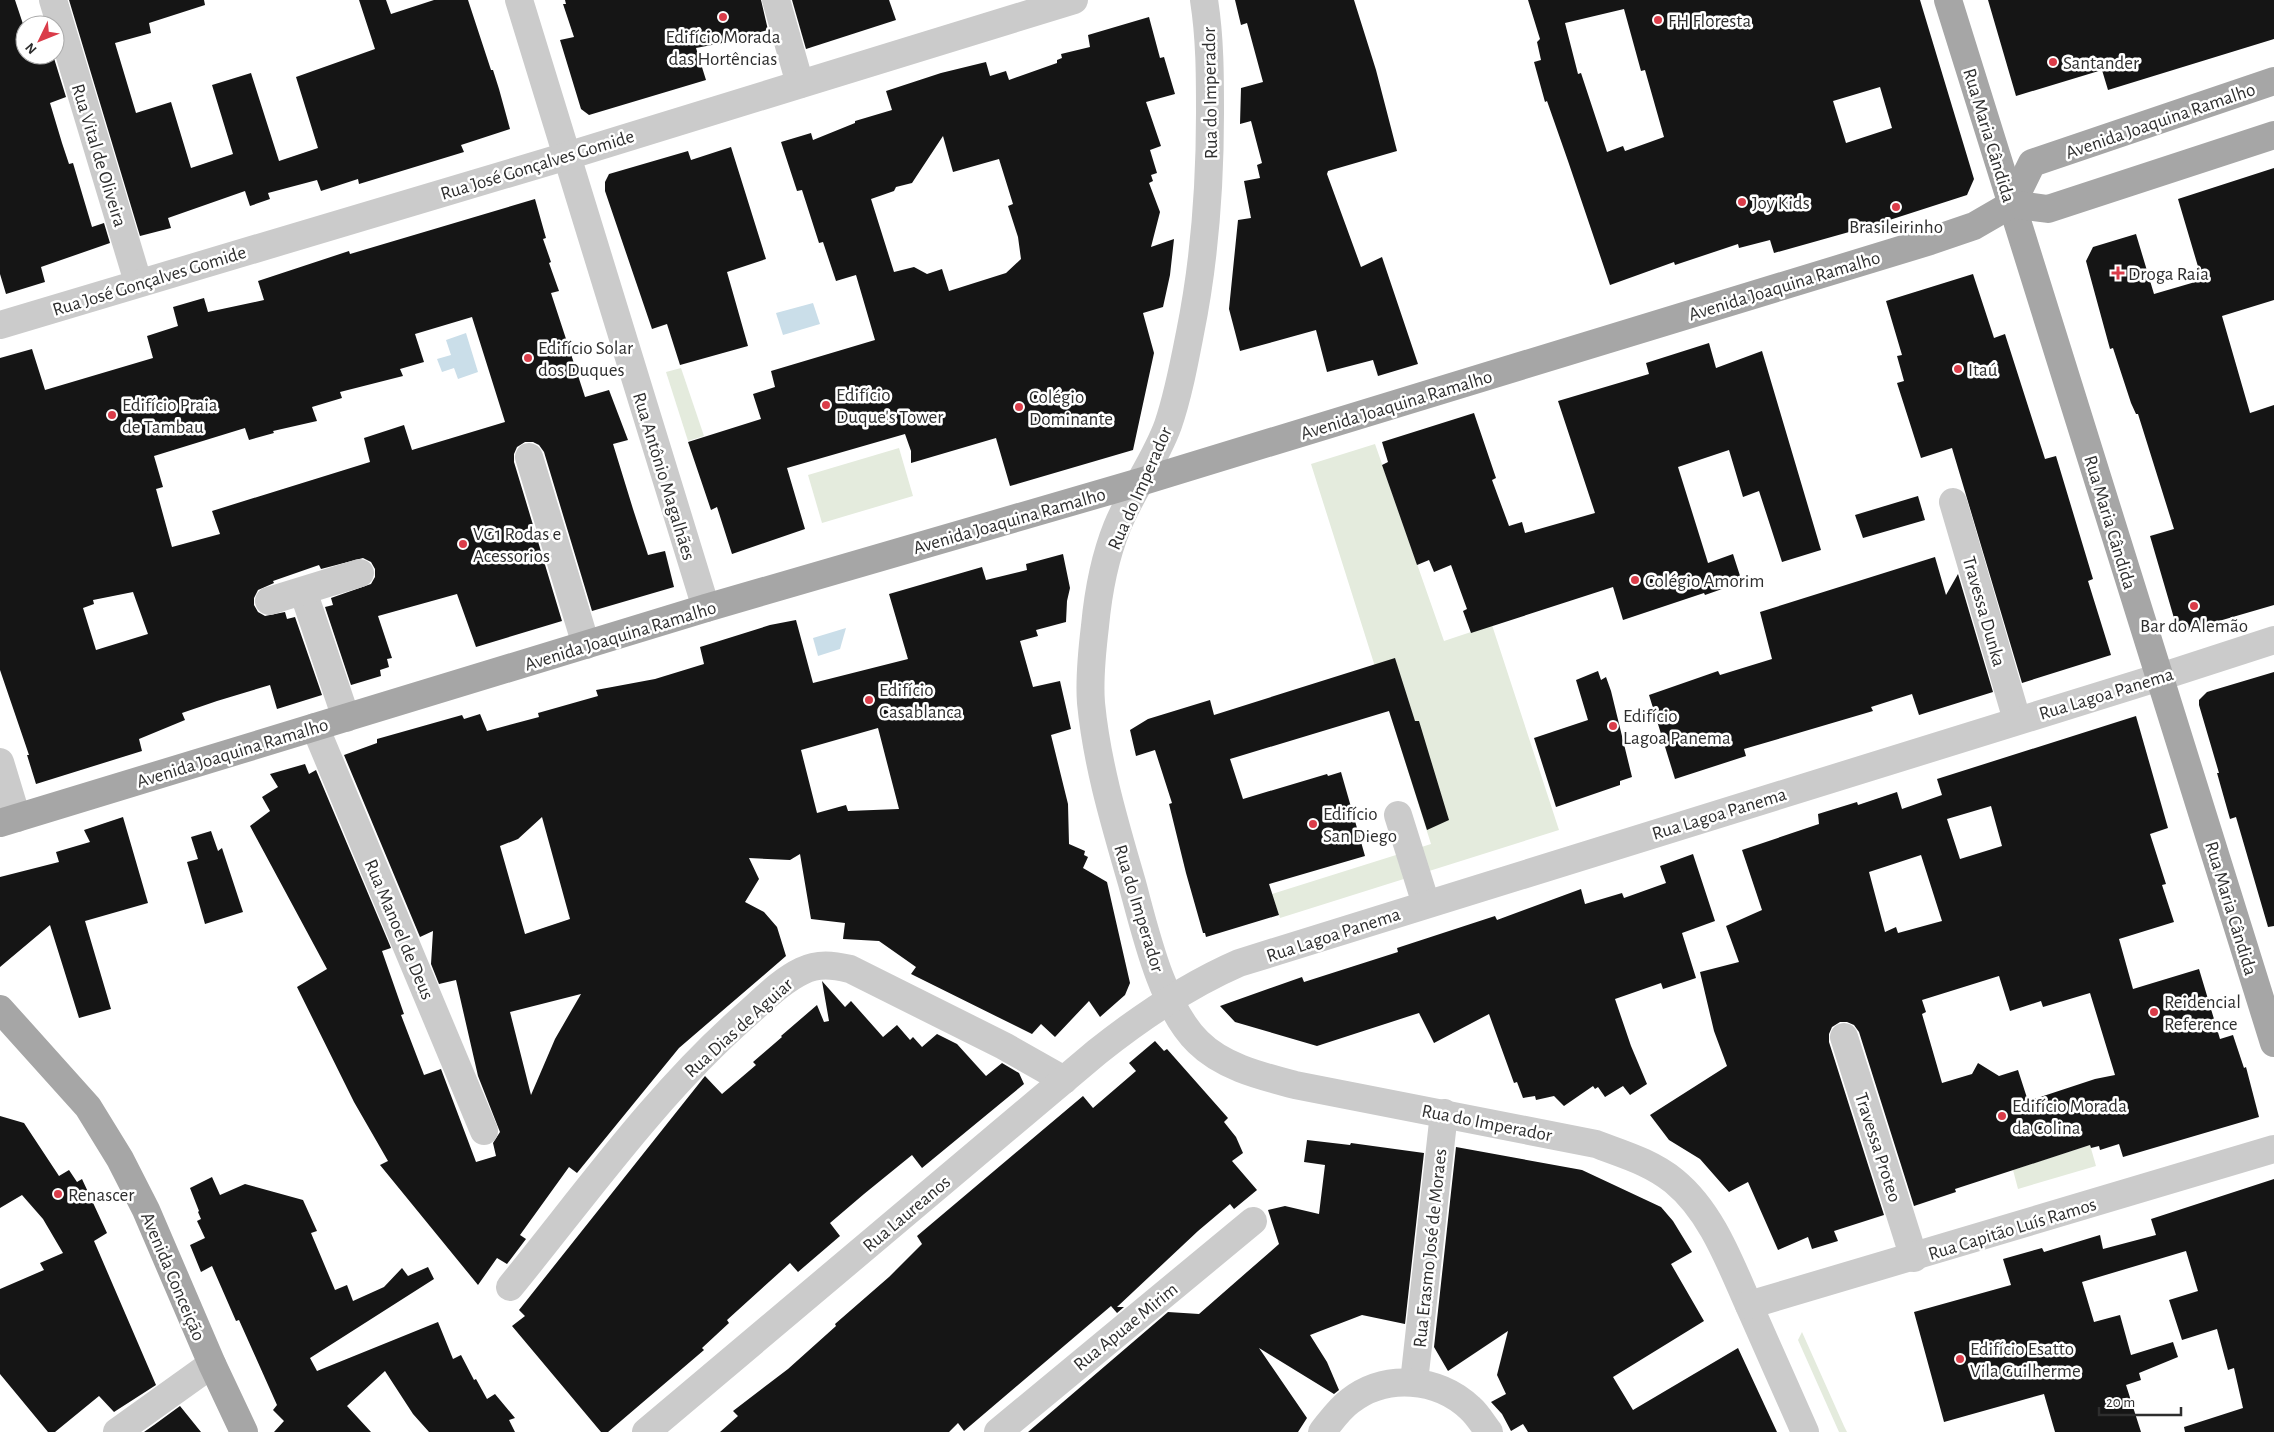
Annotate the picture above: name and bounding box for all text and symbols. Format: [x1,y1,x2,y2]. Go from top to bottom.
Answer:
marker: Edifício Morada das Hortências [717,11,729,23]
place label: FH Floresta [1668,12,1751,31]
marker: FH Floresta [1652,14,1664,26]
north arrow [15,15,65,65]
street label: Rua do Imperador [1200,27,1221,159]
place label: Edifício Morada das Hortências [666,28,781,69]
text: N [23,40,40,57]
place label: Santander [2063,54,2139,73]
marker: Santander [2047,56,2059,68]
street label: Rua Maria Cândida [1959,66,2018,205]
street label: Avenida Joaquina Ramalho [2063,80,2258,163]
street label: Rua Vital de Oliveira [68,82,129,230]
street label: Rua José Gonçalves Gomide [438,127,636,204]
place label: Joy Kids [1752,194,1810,213]
marker: Joy Kids [1736,196,1748,208]
marker: Brasileirinho [1890,201,1902,213]
place label: Brasileirinho [1849,218,1943,237]
street label: Rua José Gonçalves Gomide [50,243,248,320]
street label: Avenida Joaquina Ramalho [1686,248,1882,325]
place label: Droga Raia [2128,265,2209,284]
marker: Droga Raia [2112,267,2124,279]
place label: Edifício Solar dos Duques [538,339,633,380]
marker: Edifício Solar dos Duques [522,352,534,364]
place label: Itaú [1968,361,1998,380]
marker: Itaú [1952,363,1964,375]
street label: Avenida Joaquina Ramalho [1298,367,1494,444]
place label: Edifício Duque's Tower [836,386,943,427]
place label: Colégio Dominante [1029,388,1113,429]
street label: Rua Antônio Magalhães [629,390,698,563]
place label: Edifício Praia de Tambau [122,396,218,437]
marker: Edifício Duque's Tower [820,399,832,411]
marker: Colégio Dominante [1013,401,1025,413]
marker: Edifício Praia de Tambau [106,409,118,421]
street label: Rua do Imperador [1105,424,1176,553]
street label: Rua Maria Cândida [2080,453,2139,592]
street label: Avenida Joaquina Ramalho [911,485,1108,558]
place label: VG1 Rodas e Acessorios [473,525,561,566]
marker: VG1 Rodas e Acessorios [457,538,469,550]
street label: Travessa Dunka [1959,554,2008,669]
place label: Colégio Amorim [1645,572,1764,591]
marker: Colégio Amorim [1629,574,1641,586]
street label: Avenida Joaquina Ramalho [522,598,718,675]
marker: Bar do Alemão [2188,600,2200,612]
place label: Bar do Alemão [2140,617,2248,636]
street label: Rua Lagoa Panema [2037,665,2176,724]
place label: Edifício Casablanca [879,681,962,722]
marker: Edifício Casablanca [863,694,875,706]
place label: Edifício Lagoa Panema [1623,707,1731,748]
street label: Avenida Joaquina Ramalho [134,715,330,792]
marker: Edifício Lagoa Panema [1607,720,1619,732]
street label: Rua Lagoa Panema [1650,785,1789,844]
place label: Edifício San Diego [1323,805,1397,846]
marker: Edifício San Diego [1307,818,1319,830]
street label: Rua Maria Cândida [2201,839,2260,978]
street label: Rua do Imperador [1110,842,1167,975]
street label: Rua Manoel de Deus [360,857,437,1003]
street label: Rua Lagoa Panema [1264,905,1403,966]
street label: Rua Dias de Aguiar [681,975,797,1082]
place label: Reidencial Reference [2164,993,2241,1034]
marker: Reidencial Reference [2148,1006,2160,1018]
street label: Travessa Proteo [1851,1090,1904,1205]
place label: Edifício Morada da Colina [2012,1097,2127,1138]
street label: Rua do Imperador [1420,1102,1554,1145]
marker: Edifício Morada da Colina [1996,1110,2008,1122]
street label: Rua Erasmo José de Moraes [1411,1148,1450,1349]
street label: Rua Laureanos [860,1172,954,1256]
place label: Renascer [68,1186,134,1205]
marker: Renascer [52,1188,64,1200]
street label: Rua Capitão Luís Ramos [1926,1195,2099,1264]
street label: Avenida Conceição [137,1210,208,1344]
street label: Rua Apuae Mirim [1070,1280,1182,1375]
place label: Edifício Esatto Vila Guilherme [1970,1340,2081,1381]
marker: Edifício Esatto Vila Guilherme [1954,1353,1966,1365]
scale bar [2099,1384,2182,1416]
text: 20 m [2106,1395,2135,1410]

